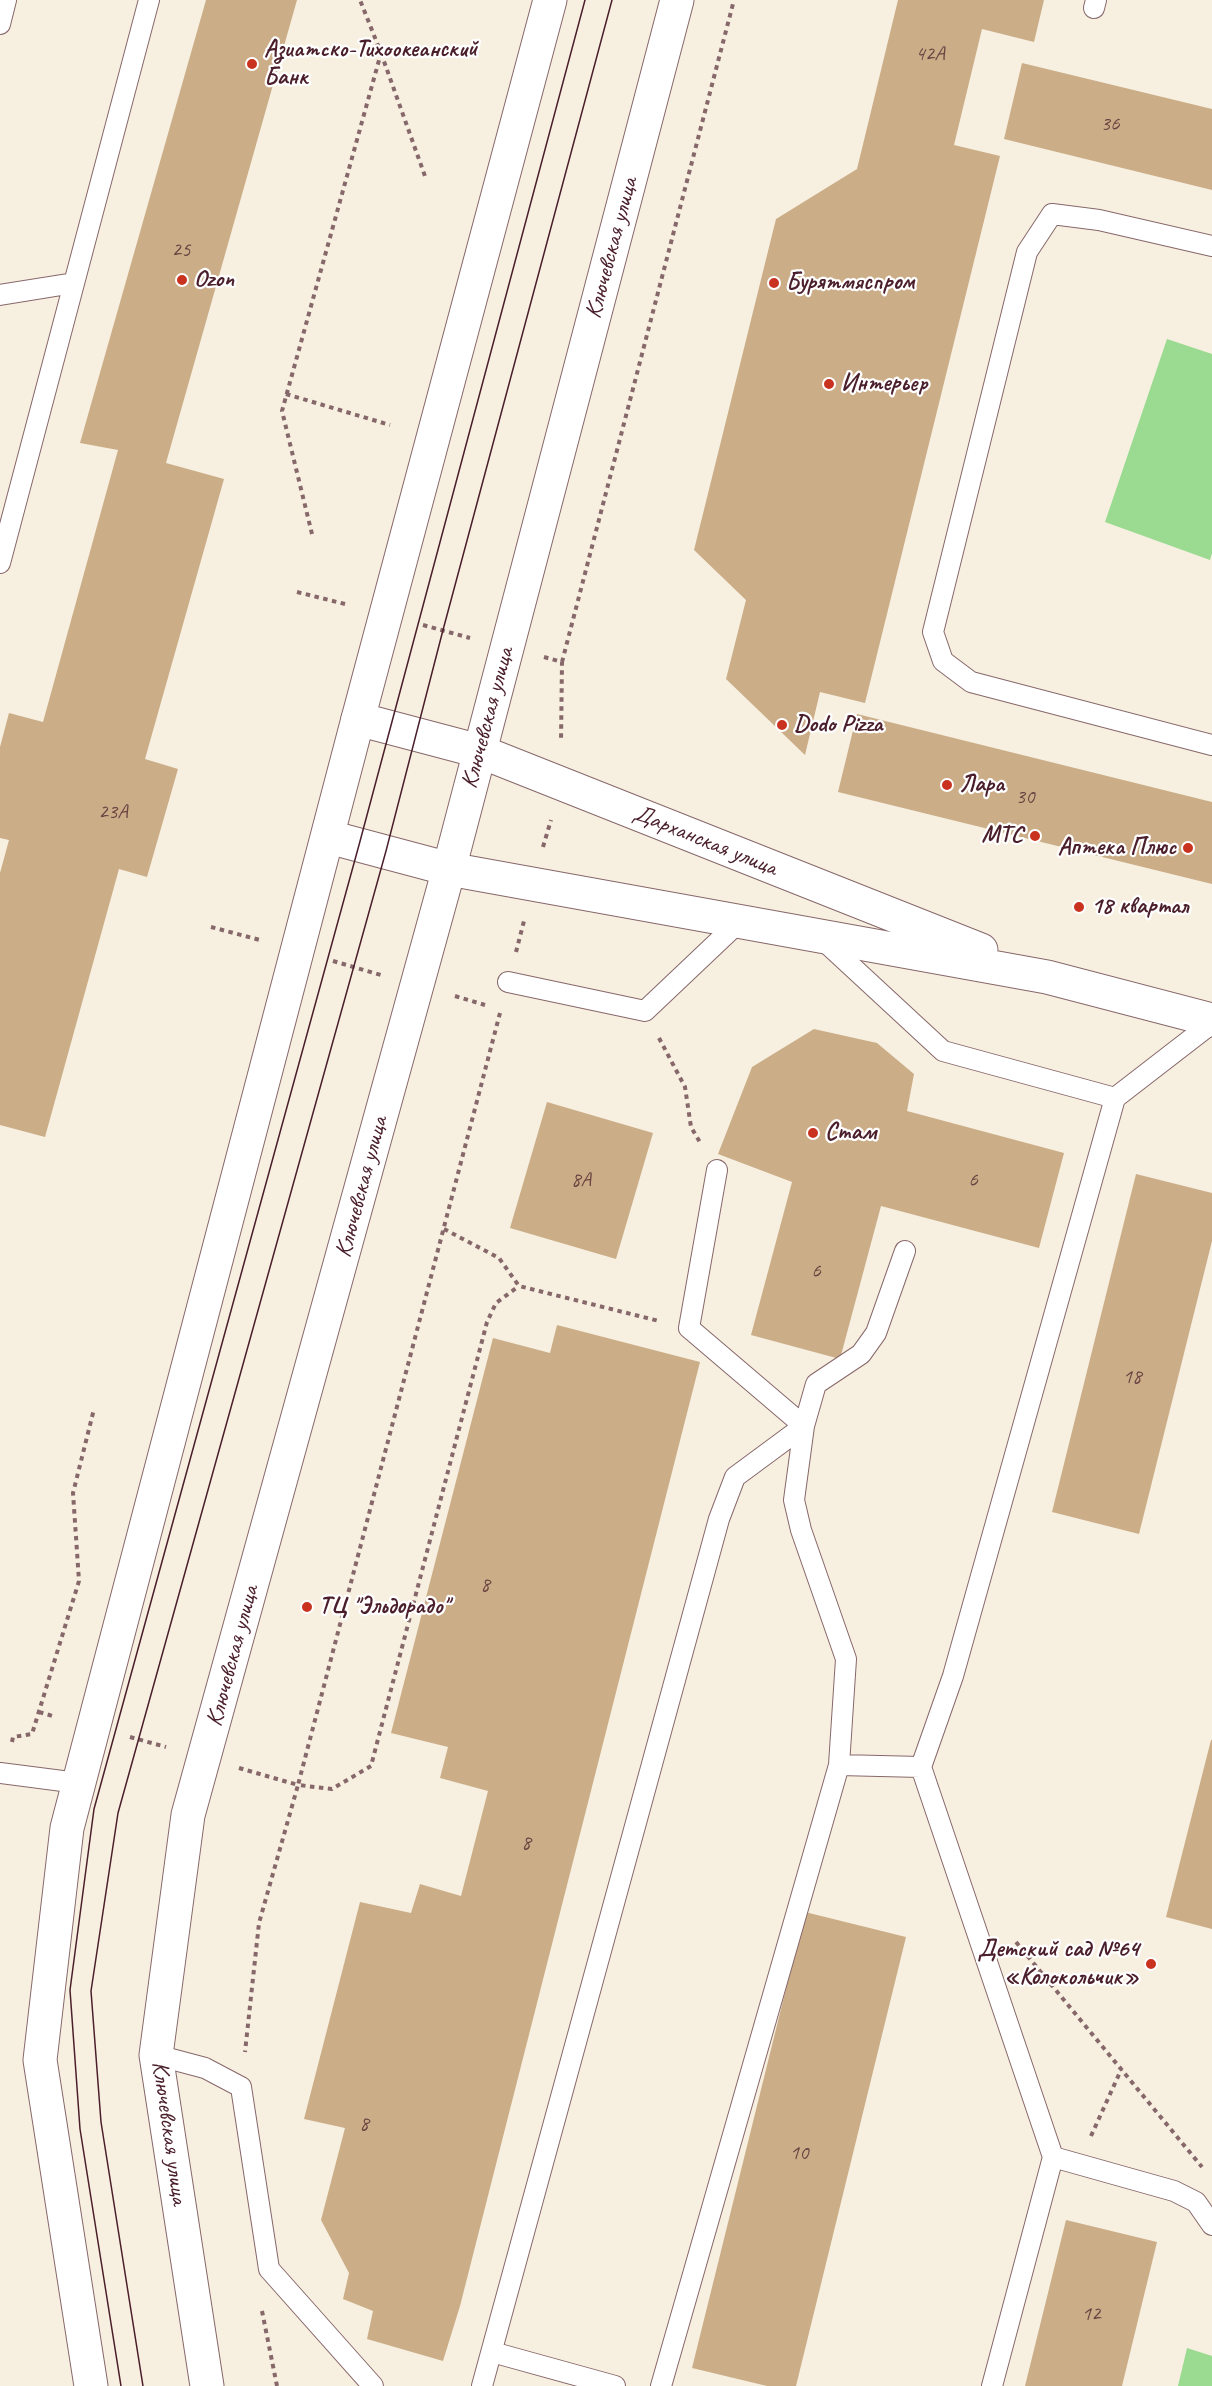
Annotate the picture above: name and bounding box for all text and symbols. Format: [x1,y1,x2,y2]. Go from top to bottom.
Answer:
place label: Азиатско-Тихоокеанский Банк [264,36,477,92]
house number: 42А [915,41,945,67]
marker: Азиатско-Тихоокеанский Банк [245,57,259,71]
house number: 36 [1101,111,1119,137]
street label: Ключевская улица [579,174,645,322]
house number: 25 [172,237,190,263]
place label: Ozon [194,266,234,294]
place label: Бурятмяспром [786,269,914,297]
marker: Ozon [175,273,189,287]
marker: Бурятмяспром [767,276,781,290]
place label: Интерьер [841,370,928,398]
marker: Интерьер [822,377,836,391]
street label: Ключевская улица [455,644,521,792]
place label: Dodo Pizza [794,711,882,739]
marker: Dodo Pizza [775,718,789,732]
place label: Лара [959,771,1004,799]
marker: Лара [940,778,954,792]
house number: 30 [1016,784,1034,810]
house number: 23А [98,799,128,825]
street label: Дарханская улица [629,799,781,883]
place label: МТС [982,822,1023,850]
marker: МТС [1028,829,1042,843]
place label: Аптека Плюс [1058,834,1176,862]
marker: Аптека Плюс [1181,841,1195,855]
place label: 18 квартал [1091,893,1189,921]
marker: 18 квартал [1072,900,1086,914]
street label: Ключевская улица [329,1113,395,1261]
place label: Стам [825,1119,876,1147]
marker: Стам [806,1126,820,1140]
house number: 8А [571,1167,591,1193]
house number: 6 [968,1167,978,1193]
house number: 6 [811,1258,821,1284]
house number: 18 [1123,1364,1141,1390]
house number: 8 [480,1572,490,1598]
street label: Ключевская улица [200,1582,266,1730]
place label: ТЦ "Эльдорадо" [319,1593,449,1621]
marker: ТЦ "Эльдорадо" [300,1600,314,1614]
house number: 8 [521,1830,531,1856]
place label: Детский сад №64 «Колокольчик» [977,1936,1139,1992]
marker: Детский сад №64 «Колокольчик» [1144,1957,1158,1971]
street label: Ключевская улица [145,2059,193,2207]
house number: 8 [359,2111,369,2137]
house number: 10 [790,2140,808,2166]
house number: 12 [1082,2301,1100,2327]

